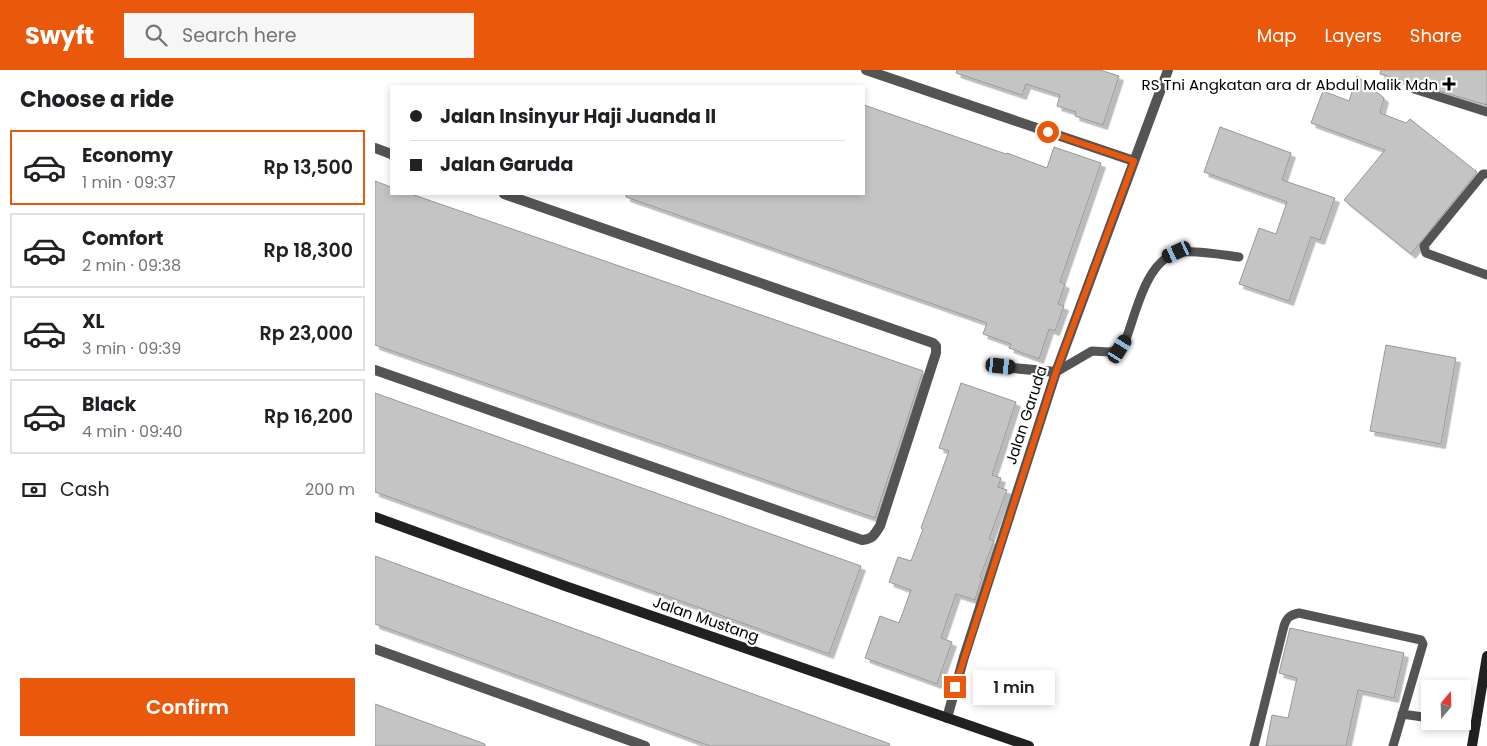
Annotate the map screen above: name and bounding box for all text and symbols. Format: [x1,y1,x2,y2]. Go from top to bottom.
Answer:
search box [124,13,474,58]
text: Swyft [25,19,94,52]
icon: search [142,21,170,49]
text: Search here [182,22,297,49]
text: Map [1257,23,1297,48]
text: Layers [1325,23,1382,48]
text: Share [1410,23,1462,48]
place label: RS Tni Angkatan ara dr Abdul Malik Mdn [1142,74,1438,95]
marker: RS Tni Angkatan ara dr Abdul Malik Mdn [1442,77,1456,91]
text: Choose a ride [20,84,174,115]
text: Jalan Insinyur Haji Juanda II [440,103,716,130]
route start [1037,121,1059,143]
text: Economy [82,142,173,169]
icon: car [22,145,67,190]
text: Jalan Garuda [440,151,573,178]
text: Rp 13,500 [264,154,353,181]
text: 1 min · 09:37 [82,171,176,194]
text: Comfort [82,225,164,252]
icon: car [22,228,67,273]
text: Rp 18,300 [264,237,353,264]
car [1160,239,1193,265]
text: 2 min · 09:38 [82,254,181,277]
text: XL [82,308,105,335]
icon: car [22,311,67,356]
text: Rp 23,000 [259,320,353,347]
car [1105,332,1134,366]
text: 3 min · 09:39 [82,337,181,360]
car [985,357,1016,375]
street label: Jalan Garuda [1000,363,1052,467]
text: Black [82,391,136,418]
icon: car [22,394,67,439]
text: Rp 16,200 [264,403,353,430]
text: 4 min · 09:40 [82,420,183,443]
icon: cash [20,476,48,504]
text: Cash [60,476,110,503]
text: 200 m [305,478,355,501]
street label: Jalan Mustang [650,591,762,647]
callout: 1 min [973,670,1055,704]
route end [944,676,966,698]
text: 1 min [993,676,1035,699]
button: Confirm [20,678,355,736]
north arrow [1421,680,1471,730]
map controls [1421,680,1471,730]

